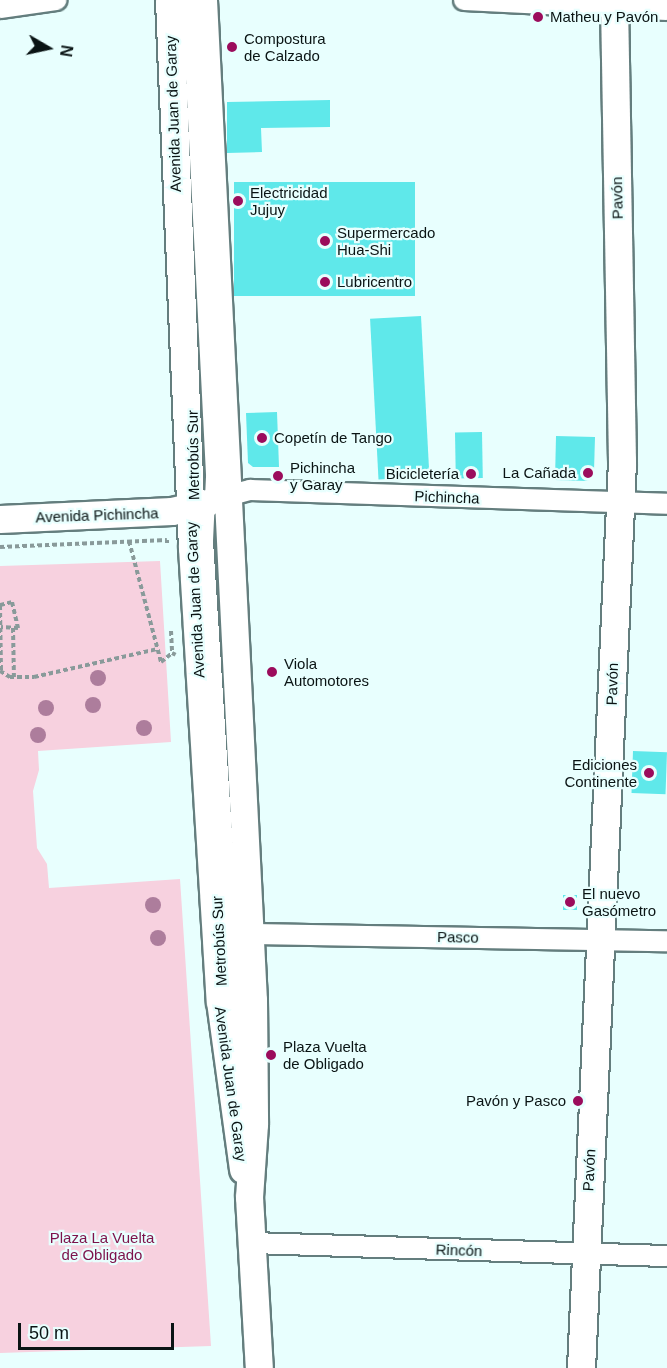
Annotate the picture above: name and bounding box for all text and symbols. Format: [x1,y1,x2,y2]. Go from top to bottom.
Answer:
place label: Matheu y Pavón [550,8,658,26]
marker: Matheu y Pavón [531,10,545,24]
north arrow [18,18,78,78]
place label: Compostura de Calzado [244,29,326,64]
street label: Avenida Juan de Garay [161,35,185,193]
marker: Compostura de Calzado [225,40,239,54]
text: N [57,44,76,58]
street label: Pavón [608,177,626,219]
place label: Electricidad Jujuy [250,183,328,218]
marker: Electricidad Jujuy [231,194,245,208]
place label: Supermercado Hua-Shi [337,223,435,258]
marker: Supermercado Hua-Shi [318,234,332,248]
place label: Lubricentro [337,273,412,291]
marker: Lubricentro [318,275,332,289]
street label: Metrobús Sur [183,410,203,500]
place label: Copetín de Tango [274,429,392,447]
marker: Copetín de Tango [255,431,269,445]
place label: Pichincha y Garay [290,458,355,493]
place label: La Cañada [503,464,576,482]
place label: Bicicletería [386,465,459,483]
marker: La Cañada [581,466,595,480]
marker: Bicicletería [464,467,478,481]
marker: Pichincha y Garay [271,469,285,483]
street label: Pichincha [414,487,480,507]
street label: Avenida Pichincha [35,504,159,526]
street label: Avenida Juan de Garay [182,521,208,679]
place label: Viola Automotores [284,654,369,689]
street label: Pavón [602,662,622,706]
marker: Viola Automotores [265,665,279,679]
place label: Ediciones Continente [564,755,637,790]
marker: Ediciones Continente [642,766,656,780]
place label: El nuevo Gasómetro [582,884,656,919]
marker: El nuevo Gasómetro [563,895,577,909]
street label: Metrobús Sur [208,896,230,986]
street label: Pasco [437,928,479,946]
street label: Avenida Juan de Garay [211,1005,251,1163]
place label: Plaza Vuelta de Obligado [283,1037,367,1072]
marker: Plaza Vuelta de Obligado [264,1048,278,1062]
place label: Pavón y Pasco [466,1092,566,1110]
marker: Pavón y Pasco [571,1094,585,1108]
street label: Pavón [579,1148,599,1192]
park label: Plaza La Vuelta de Obligado [50,1228,154,1263]
street label: Rincón [435,1240,483,1260]
scale bar [21,1311,177,1349]
text: 50 m [29,1323,69,1343]

